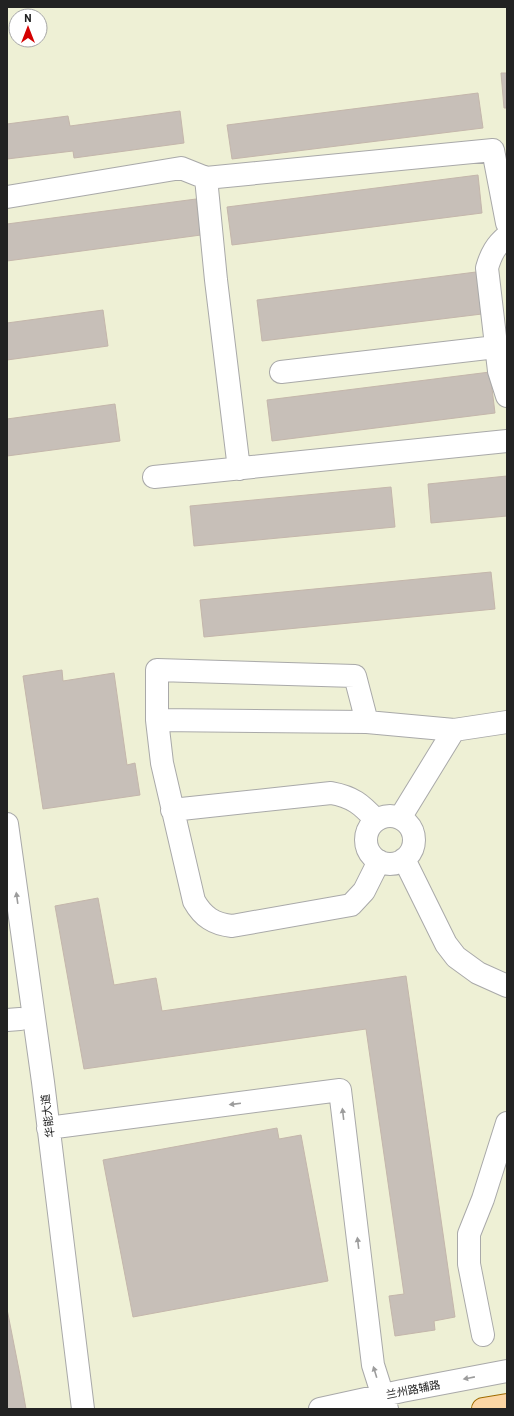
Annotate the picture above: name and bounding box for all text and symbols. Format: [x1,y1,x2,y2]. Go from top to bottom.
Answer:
north arrow [8,8,48,48]
text: N [24,11,32,24]
one-way arrow [14,892,20,904]
street label: 华能大道 [38,1093,56,1139]
one-way arrow [229,1101,241,1107]
one-way arrow [340,1108,346,1120]
one-way arrow [355,1237,361,1249]
one-way arrow [372,1365,378,1377]
one-way arrow [463,1375,475,1381]
street label: 兰州路辅路 [385,1377,441,1401]

